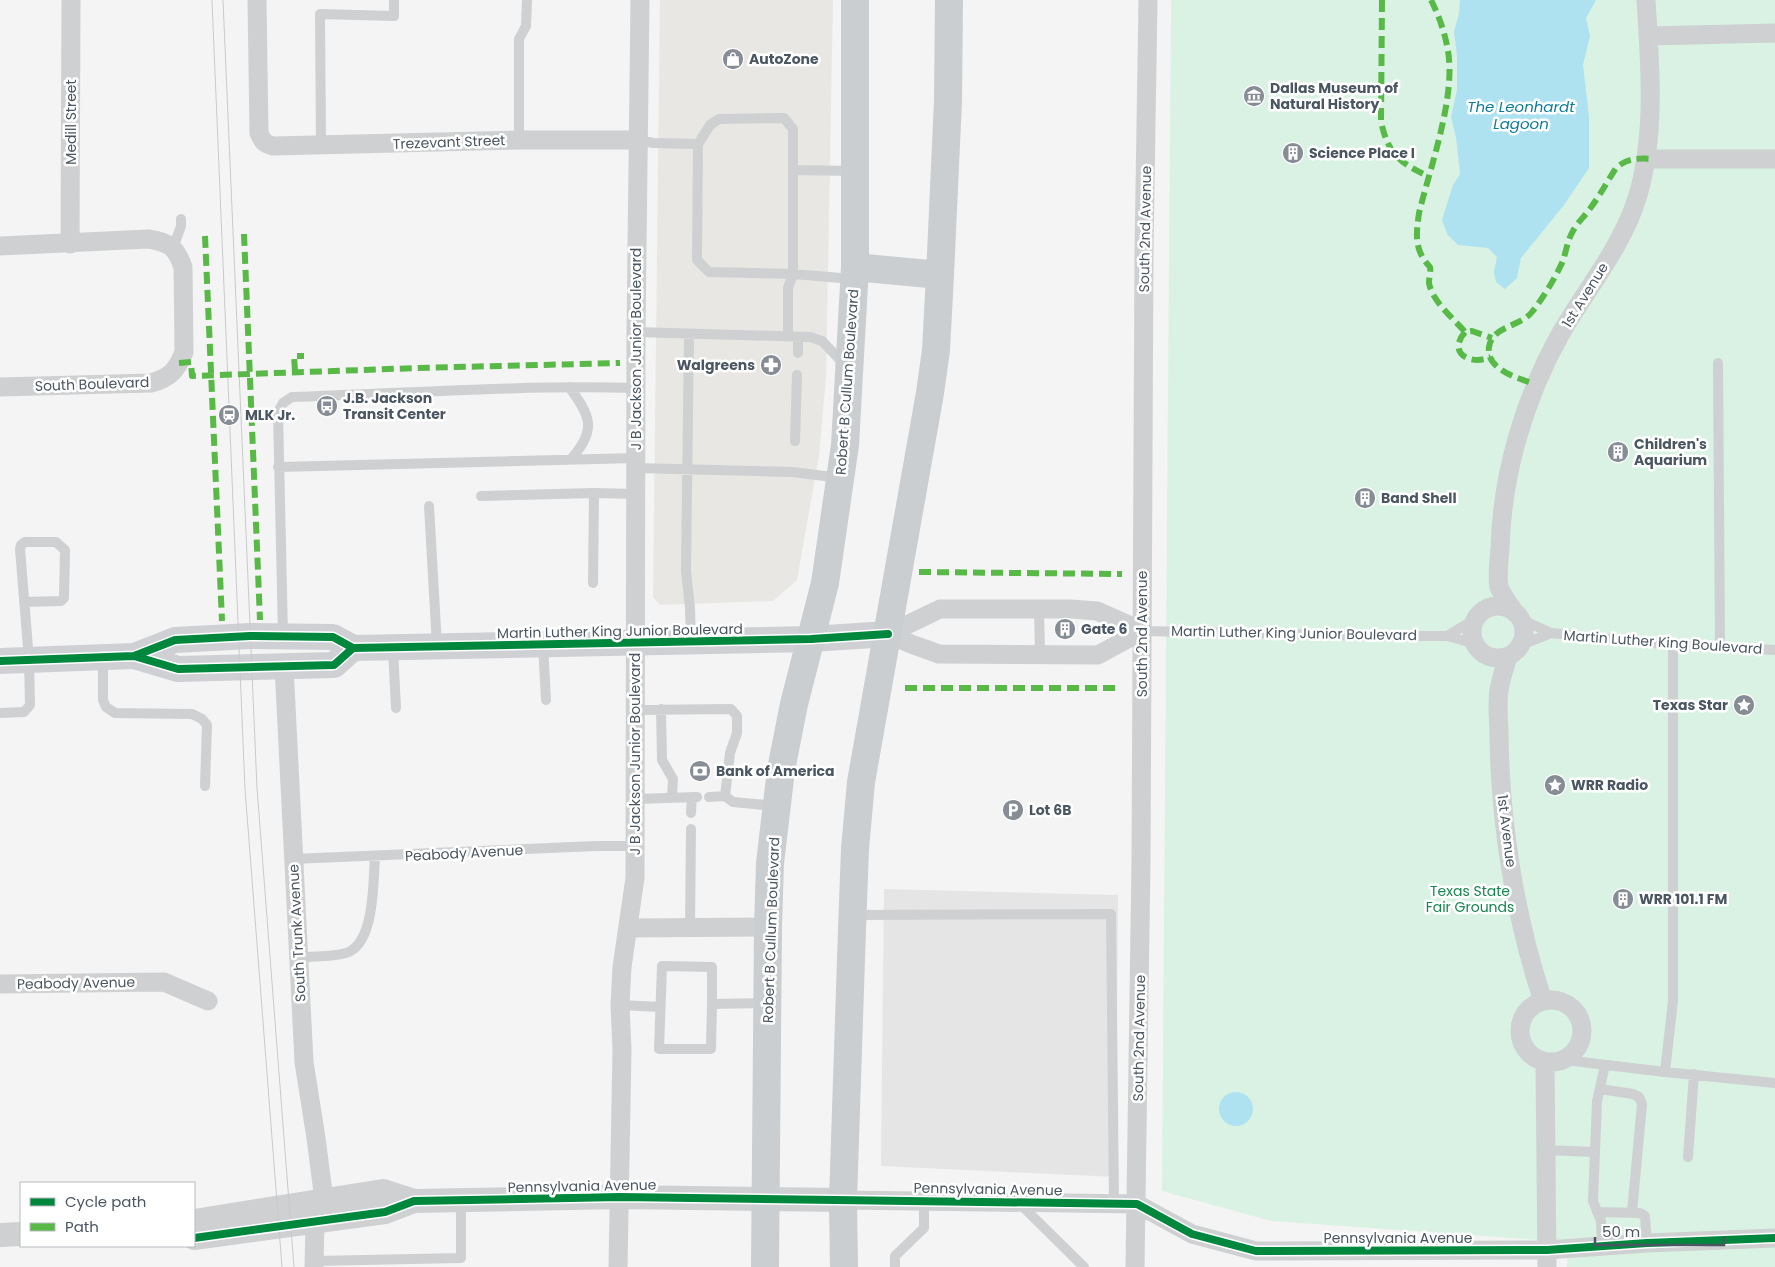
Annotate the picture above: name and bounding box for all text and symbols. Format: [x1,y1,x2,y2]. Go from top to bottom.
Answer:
shop icon: AutoZone [721,47,745,71]
place label: AutoZone [749,49,819,69]
place label: Dallas Museum of Natural History [1270,78,1398,114]
street label: Medill Street [61,79,81,165]
museum icon: Dallas Museum of Natural History [1242,84,1266,108]
water label: The Leonhardt Lagoon [1467,96,1575,134]
street label: Trezevant Street [392,130,506,154]
building icon: Science Place I [1281,141,1305,165]
place label: Science Place I [1309,143,1415,163]
street label: South 2nd Avenue [1134,165,1156,293]
street label: J B Jackson Junior Boulevard [626,248,646,450]
street label: 1st Avenue [1557,258,1613,331]
street label: Robert B Cullum Boulevard [831,288,863,476]
pharmacy icon: Walgreens [759,353,783,377]
place label: Walgreens [677,355,755,375]
street label: South Boulevard [34,372,150,396]
place label: J.B. Jackson Transit Center [343,388,446,424]
bus stop icon: J.B. Jackson Transit Center [315,394,339,418]
station icon: MLK Jr. [217,403,241,427]
place label: MLK Jr. [245,405,295,425]
place label: Children's Aquarium [1634,434,1707,470]
building icon: Children's Aquarium [1606,440,1630,464]
building icon: Band Shell [1353,486,1377,510]
place label: Band Shell [1381,488,1457,508]
street label: South 2nd Avenue [1132,570,1152,697]
building icon: Gate 6 [1053,617,1077,641]
street label: Martin Luther King Junior Boulevard [497,619,743,643]
place label: Gate 6 [1081,619,1127,639]
street label: Martin Luther King Junior Boulevard [1171,621,1417,645]
street label: Martin Luther King Boulevard [1563,625,1763,659]
street label: J B Jackson Junior Boulevard [625,653,645,855]
place icon: Texas Star [1732,693,1756,717]
place label: Texas Star [1653,695,1728,715]
bank icon: Bank of America [688,759,712,783]
place label: Bank of America [716,761,835,781]
place icon: WRR Radio [1543,773,1567,797]
place label: WRR Radio [1571,775,1648,795]
street label: 1st Avenue [1493,793,1521,869]
parking icon: Lot 6B [1001,798,1025,822]
place label: Lot 6B [1029,800,1071,820]
street label: Robert B Cullum Boulevard [758,837,784,1023]
street label: Peabody Avenue [404,840,524,866]
street label: South Trunk Avenue [283,863,311,1003]
park label: Texas State Fair Grounds [1426,881,1514,917]
building icon: WRR 101.1 FM [1611,887,1635,911]
place label: WRR 101.1 FM [1639,889,1727,909]
street label: Peabody Avenue [17,972,136,994]
street label: South 2nd Avenue [1128,974,1150,1102]
street label: Pennsylvania Avenue [507,1175,657,1197]
street label: Pennsylvania Avenue [913,1178,1063,1200]
legend [20,1182,195,1247]
text: Cycle path [65,1191,146,1212]
scale bar [1595,1214,1724,1246]
text: Path [65,1216,99,1237]
text: 50 m [1602,1221,1640,1242]
street label: Pennsylvania Avenue [1324,1228,1473,1248]

